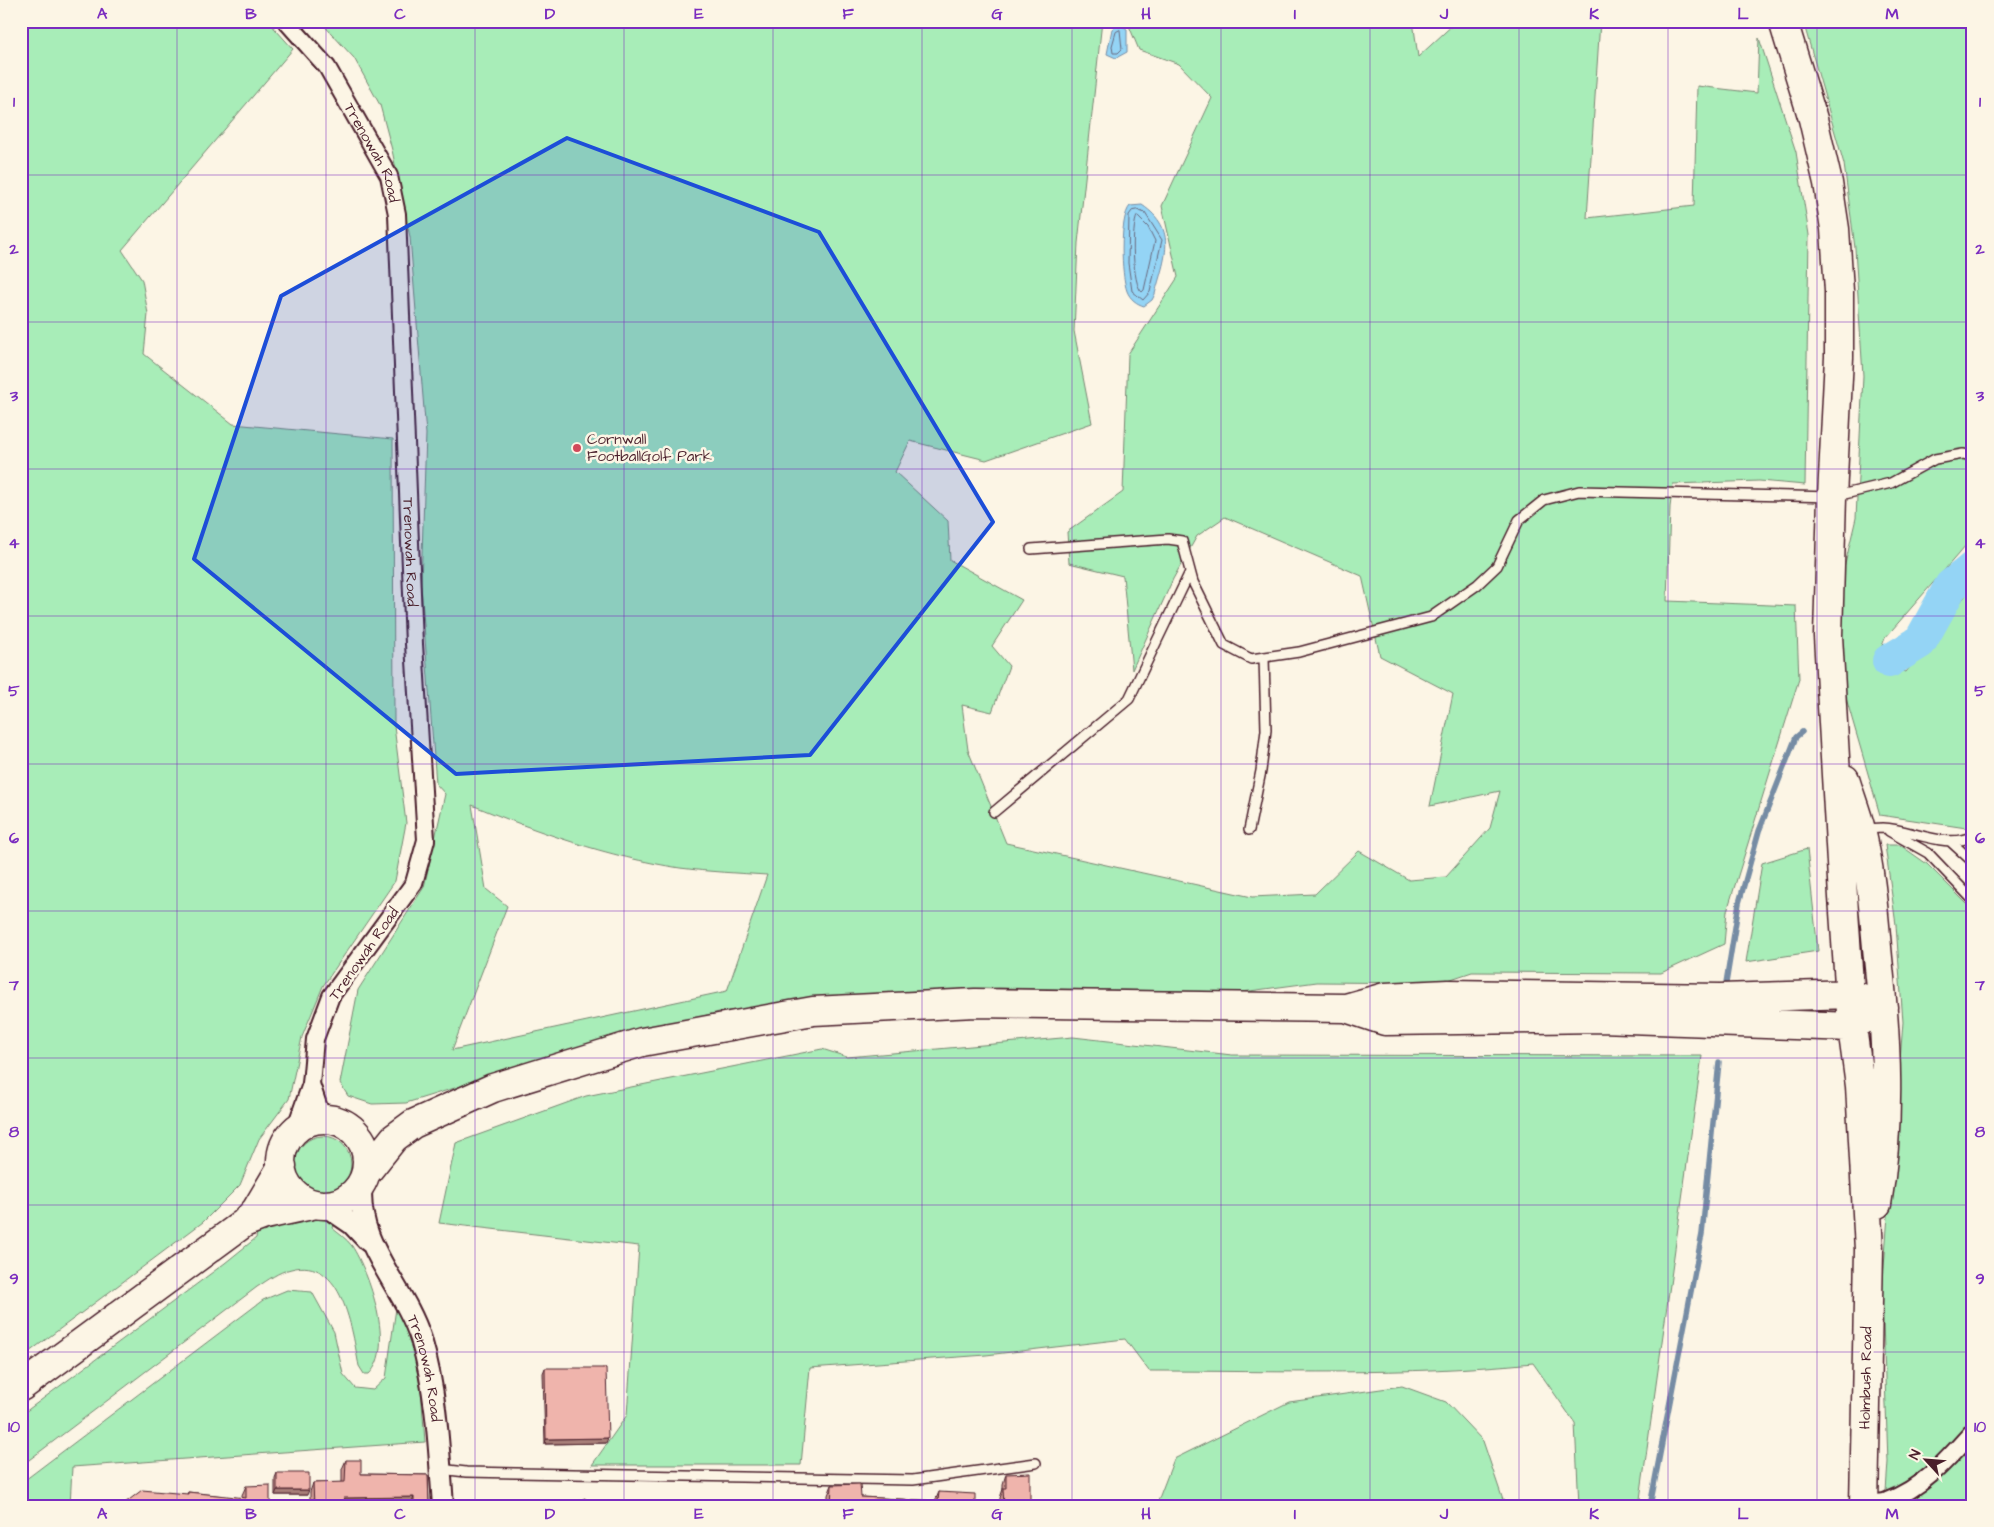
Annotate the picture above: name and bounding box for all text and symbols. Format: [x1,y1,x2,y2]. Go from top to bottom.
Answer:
text: A [97,3,108,25]
text: B [245,3,257,25]
text: C [394,3,406,25]
text: D [545,3,556,25]
text: E [694,3,704,25]
text: F [842,3,854,25]
text: G [991,3,1003,25]
text: H [1141,3,1151,25]
text: I [1294,3,1296,25]
text: J [1439,3,1449,25]
text: K [1589,3,1599,25]
text: L [1737,3,1749,25]
text: M [1885,3,1899,25]
text: 1 [13,91,16,113]
text: 1 [1979,91,1982,113]
street label: Trenowah Road [339,99,405,205]
text: 2 [8,238,19,260]
text: 2 [1974,238,1985,260]
text: 3 [9,385,19,407]
text: 3 [1975,385,1985,407]
place label: Cornwall FootballGolf Park [587,429,712,467]
marker: Cornwall FootballGolf Park [571,442,583,454]
street label: Trenowah Road [398,497,423,607]
text: 4 [9,532,20,554]
text: 4 [1975,532,1986,554]
text: 5 [8,680,20,702]
text: 5 [1974,680,1986,702]
text: 6 [9,827,19,849]
text: 6 [1975,827,1985,849]
street label: Trenowah Road [324,903,404,1005]
text: 7 [8,974,19,996]
text: 7 [1974,974,1985,996]
text: 8 [9,1121,20,1143]
text: 8 [1975,1121,1986,1143]
text: 9 [9,1268,19,1290]
text: 9 [1975,1268,1985,1290]
street label: Trenowah Road [402,1311,447,1423]
street label: Holmbush Road [1855,1326,1877,1430]
text: 10 [8,1416,20,1438]
text: 10 [1974,1416,1986,1438]
north arrow [1902,1434,1952,1484]
text: N [1904,1446,1926,1463]
text: A [97,1503,108,1525]
text: B [245,1503,257,1525]
text: C [394,1503,406,1525]
text: D [545,1503,556,1525]
text: E [694,1503,704,1525]
text: F [842,1503,854,1525]
text: G [991,1503,1003,1525]
text: H [1141,1503,1151,1525]
text: I [1294,1503,1296,1525]
text: J [1439,1503,1449,1525]
text: K [1589,1503,1599,1525]
text: L [1737,1503,1749,1525]
text: M [1885,1503,1899,1525]

